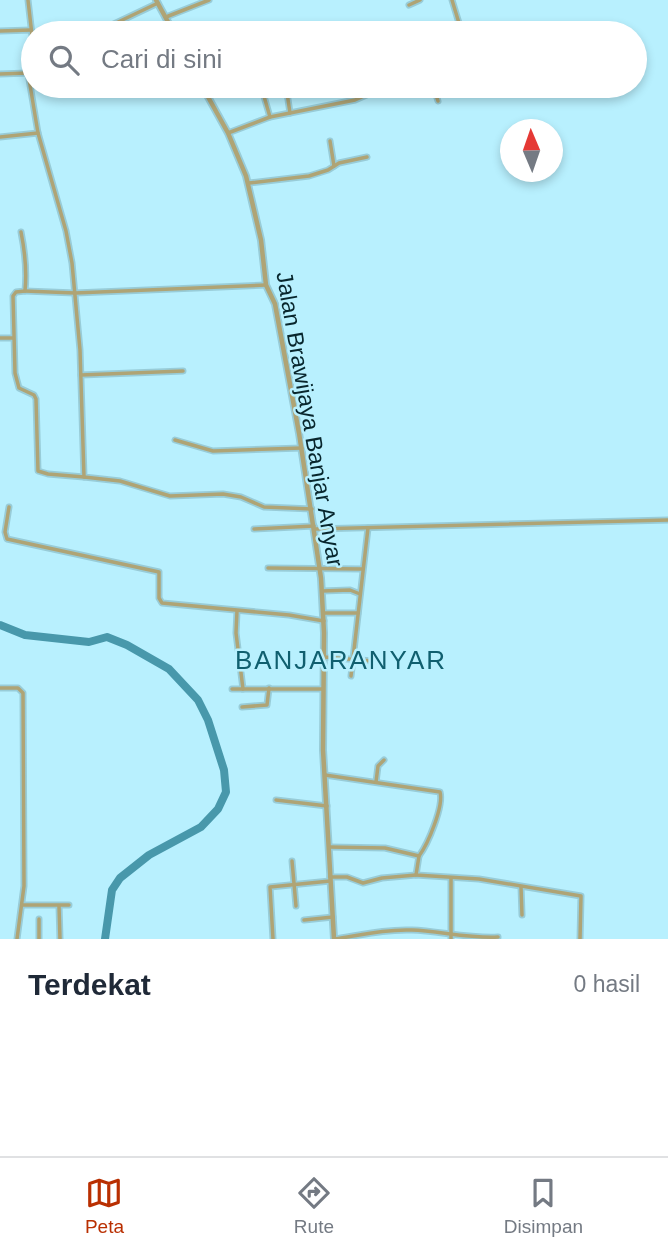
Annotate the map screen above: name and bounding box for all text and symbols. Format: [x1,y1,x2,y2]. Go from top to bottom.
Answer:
search box [21,21,647,98]
icon: search [45,41,83,79]
text: Cari di sini [101,44,222,74]
north arrow [500,119,563,182]
street label: Jalan Brawijaya Banjar Anyar [271,269,349,569]
district label: BANJARANYAR [235,645,447,675]
text: Terdekat [28,968,151,1001]
text: 0 hasil [574,971,640,997]
tab: Peta [85,1174,124,1238]
tab: Rute [294,1174,334,1238]
tab: Disimpan [504,1174,583,1238]

